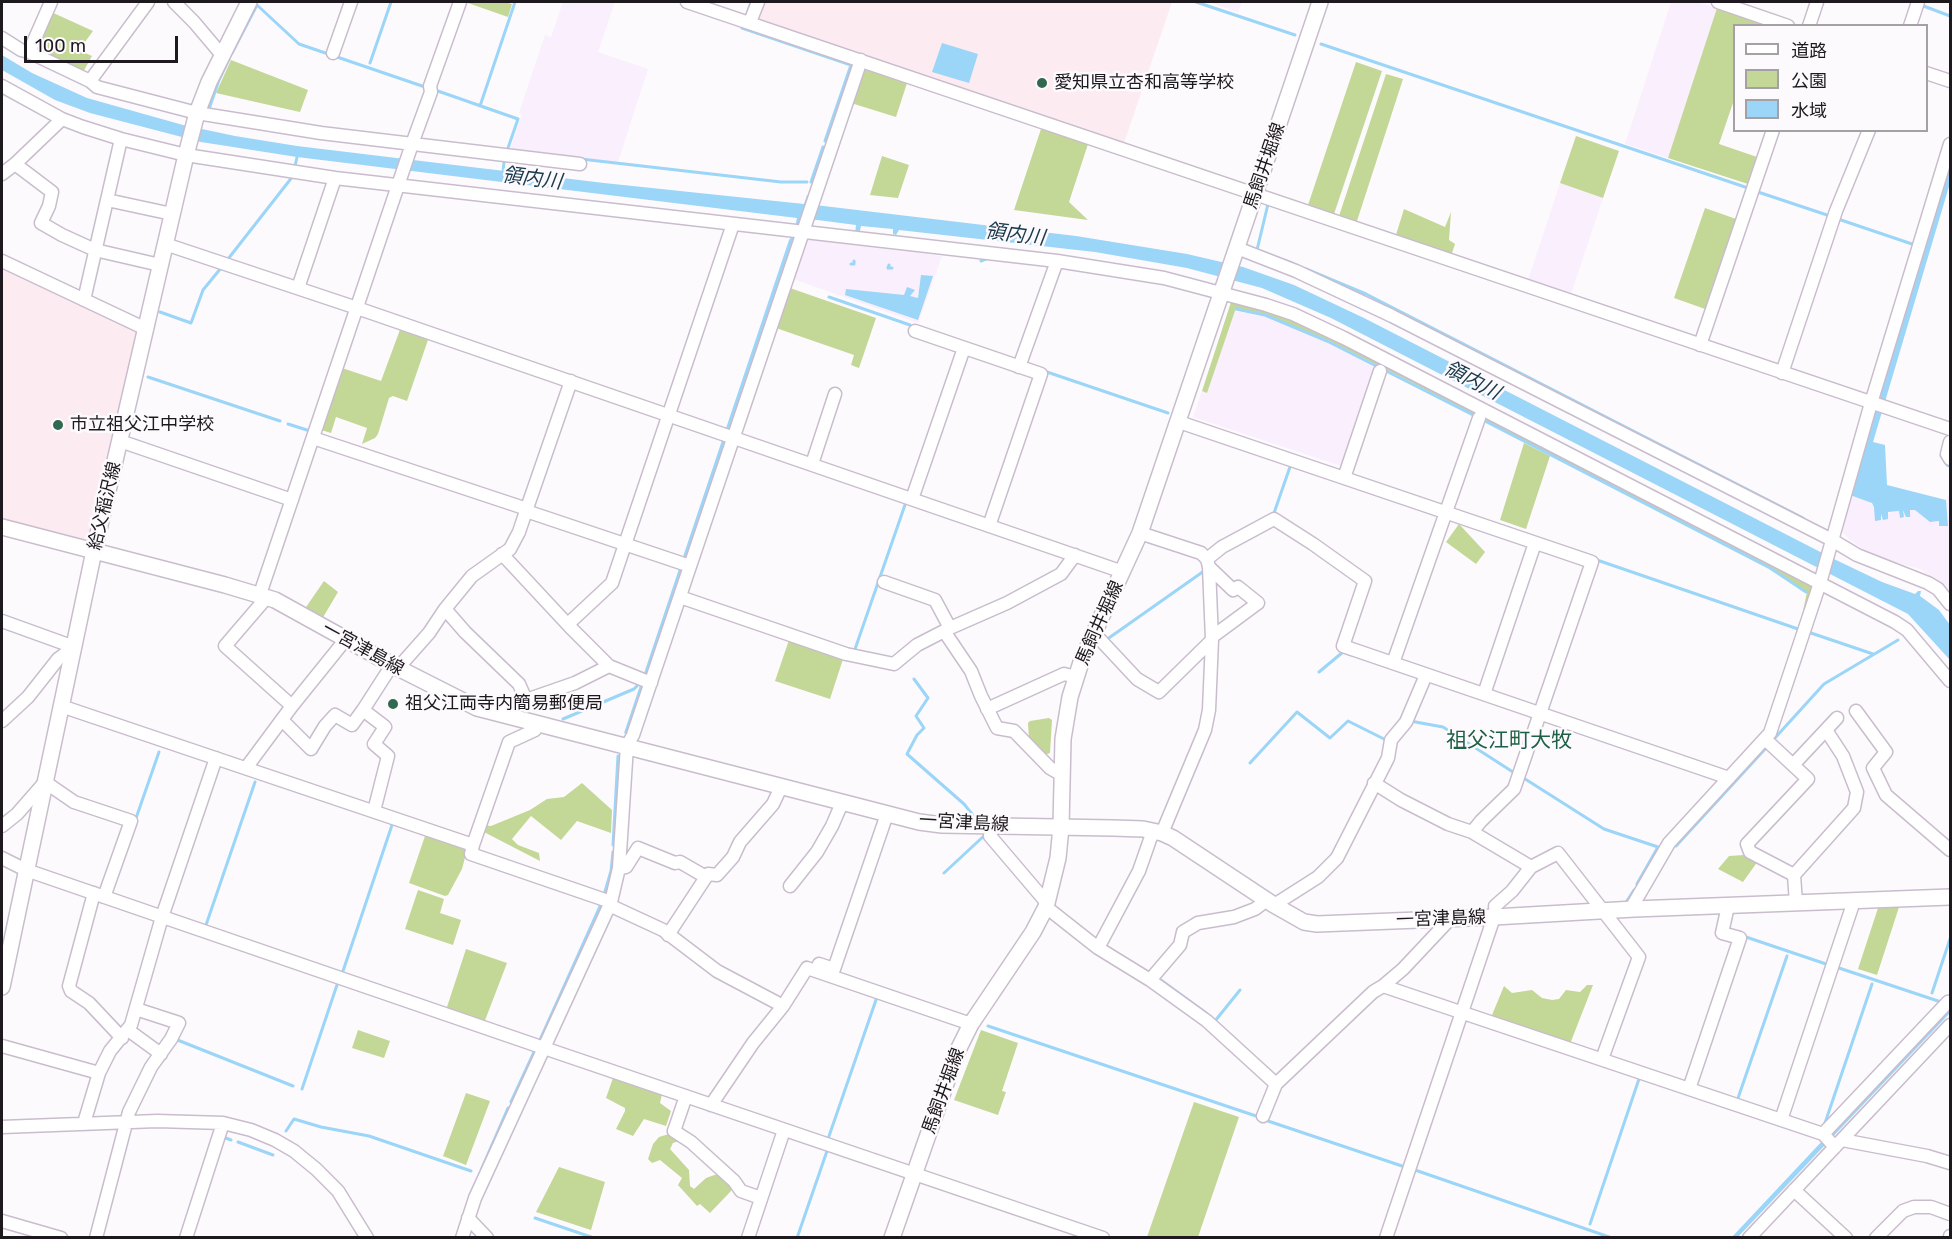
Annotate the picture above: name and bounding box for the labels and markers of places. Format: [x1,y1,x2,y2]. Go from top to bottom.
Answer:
place label: 愛知県立杏和高等学校 [1054,72,1234,94]
marker: 愛知県立杏和高等学校 [1035,76,1049,90]
place label: 市立祖父江中学校 [70,414,214,436]
marker: 市立祖父江中学校 [51,418,65,432]
place label: 祖父江両寺内簡易郵便局 [405,693,603,715]
marker: 祖父江両寺内簡易郵便局 [386,697,400,711]

